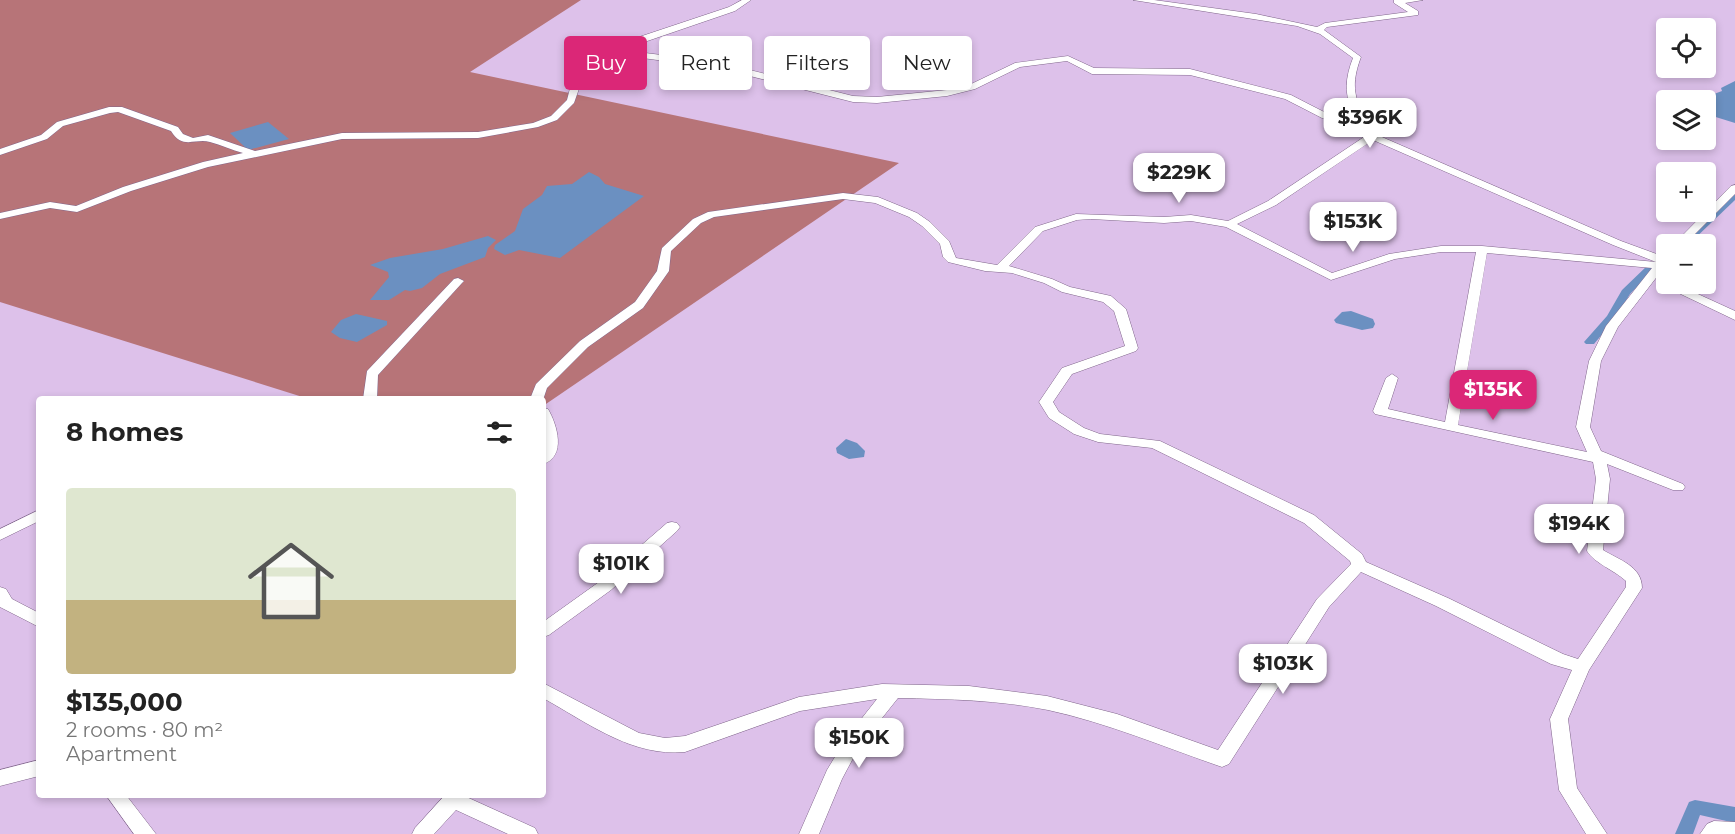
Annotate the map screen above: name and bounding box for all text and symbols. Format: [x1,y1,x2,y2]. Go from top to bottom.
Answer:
map controls [1656,18,1716,294]
button: locate [1656,18,1716,78]
chip: Buy [564,36,647,90]
chip: Rent [659,36,752,90]
chip: Filters [764,36,870,90]
chip: New [882,36,972,90]
button: layers [1656,90,1716,150]
pin: $396K [1328,98,1412,149]
text: $396K [1338,105,1402,129]
pin: $229K [1137,153,1221,204]
text: $229K [1147,160,1211,184]
button: + [1656,162,1716,222]
pin: $153K [1311,202,1395,253]
text: $153K [1324,209,1382,233]
button: − [1656,234,1716,294]
pin: $135K [1451,370,1535,421]
text: $135K [1464,377,1522,401]
text: 8 homes [66,416,183,448]
icon: filters [483,416,516,449]
pin: $194K [1537,504,1621,555]
text: $194K [1548,511,1610,535]
icon: home [237,527,345,635]
pin: $101K [579,544,663,595]
text: $101K [593,551,649,575]
pin: $103K [1241,644,1325,695]
text: $103K [1253,651,1313,675]
text: $135,000 [66,686,183,718]
text: 2 rooms · 80 m² [66,718,223,742]
pin: $150K [817,718,901,769]
text: $150K [829,725,889,749]
text: Apartment [66,742,177,766]

